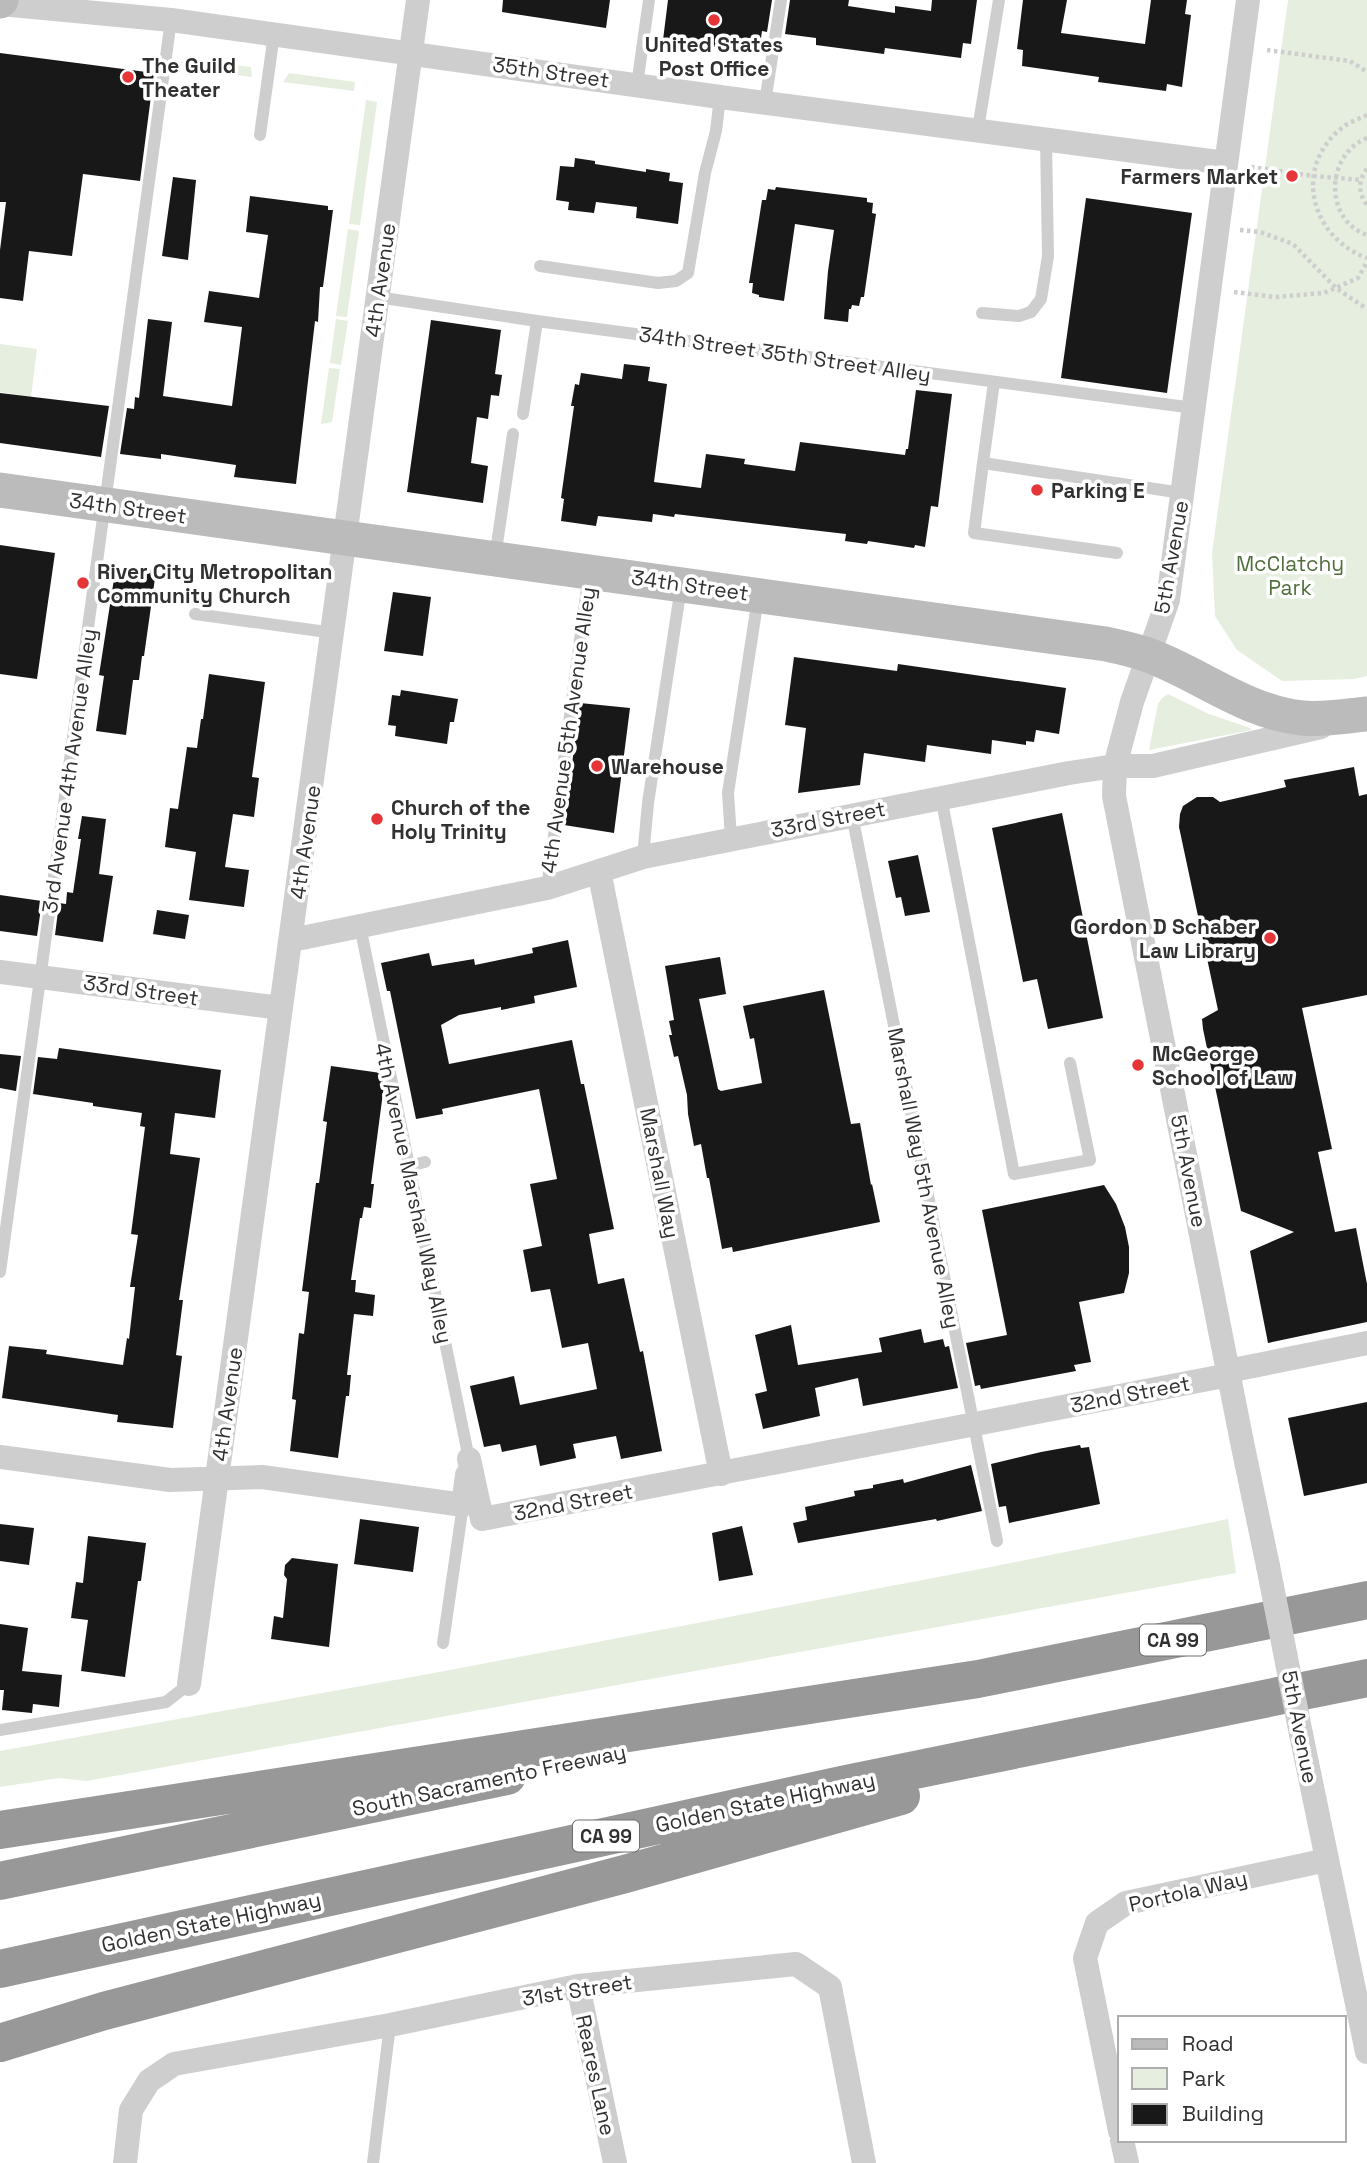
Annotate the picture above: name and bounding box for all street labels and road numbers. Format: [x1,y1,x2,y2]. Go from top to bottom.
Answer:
street label: 35th Street [491,50,611,94]
street label: 4th Avenue [359,221,401,339]
street label: 34th Street 35th Street Alley [637,320,933,388]
street label: 34th Street [68,486,188,530]
street label: 5th Avenue [1148,498,1194,616]
street label: 34th Street [630,563,750,607]
street label: 4th Avenue 5th Avenue Alley [535,585,601,875]
street label: 3rd Avenue 4th Avenue Alley [36,627,102,915]
street label: 4th Avenue [284,783,326,901]
street label: 33rd Street [768,795,888,843]
street label: 33rd Street [82,969,200,1011]
street label: Marshall Way 5th Avenue Alley [882,1025,966,1331]
street label: 4th Avenue Marshall Way Alley [369,1040,459,1346]
street label: Marshall Way [634,1105,686,1241]
street label: 5th Avenue [1165,1112,1213,1230]
street label: 4th Avenue [206,1345,248,1463]
street label: 32nd Street [1068,1369,1192,1419]
street label: 32nd Street [511,1477,635,1527]
road number: CA 99 [1140,1624,1206,1656]
street label: 5th Avenue [1276,1668,1324,1786]
street label: South Sacramento Freeway [350,1738,628,1822]
street label: Golden State Highway [653,1766,877,1838]
road number: CA 99 [573,1820,639,1852]
street label: Portola Way [1126,1864,1250,1918]
street label: Golden State Highway [99,1886,323,1958]
street label: 31st Street [520,1968,634,2012]
street label: Reares Lane [570,2012,622,2138]

